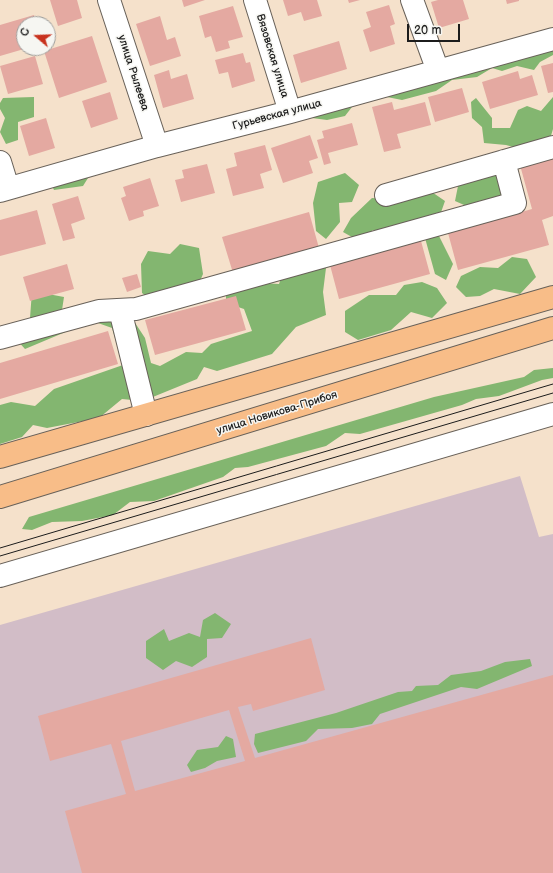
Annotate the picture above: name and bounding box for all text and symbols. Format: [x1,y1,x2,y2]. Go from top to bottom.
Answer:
street label: Вязовская улица [253,12,291,100]
north arrow [16,16,56,56]
scale bar [409,16,462,42]
text: 20 m [414,23,441,38]
text: С [18,27,33,38]
street label: улица Рылеева [115,33,151,113]
street label: Гурьевская улица [231,97,323,133]
street label: улица Новикова-Прибоя [215,388,339,438]

